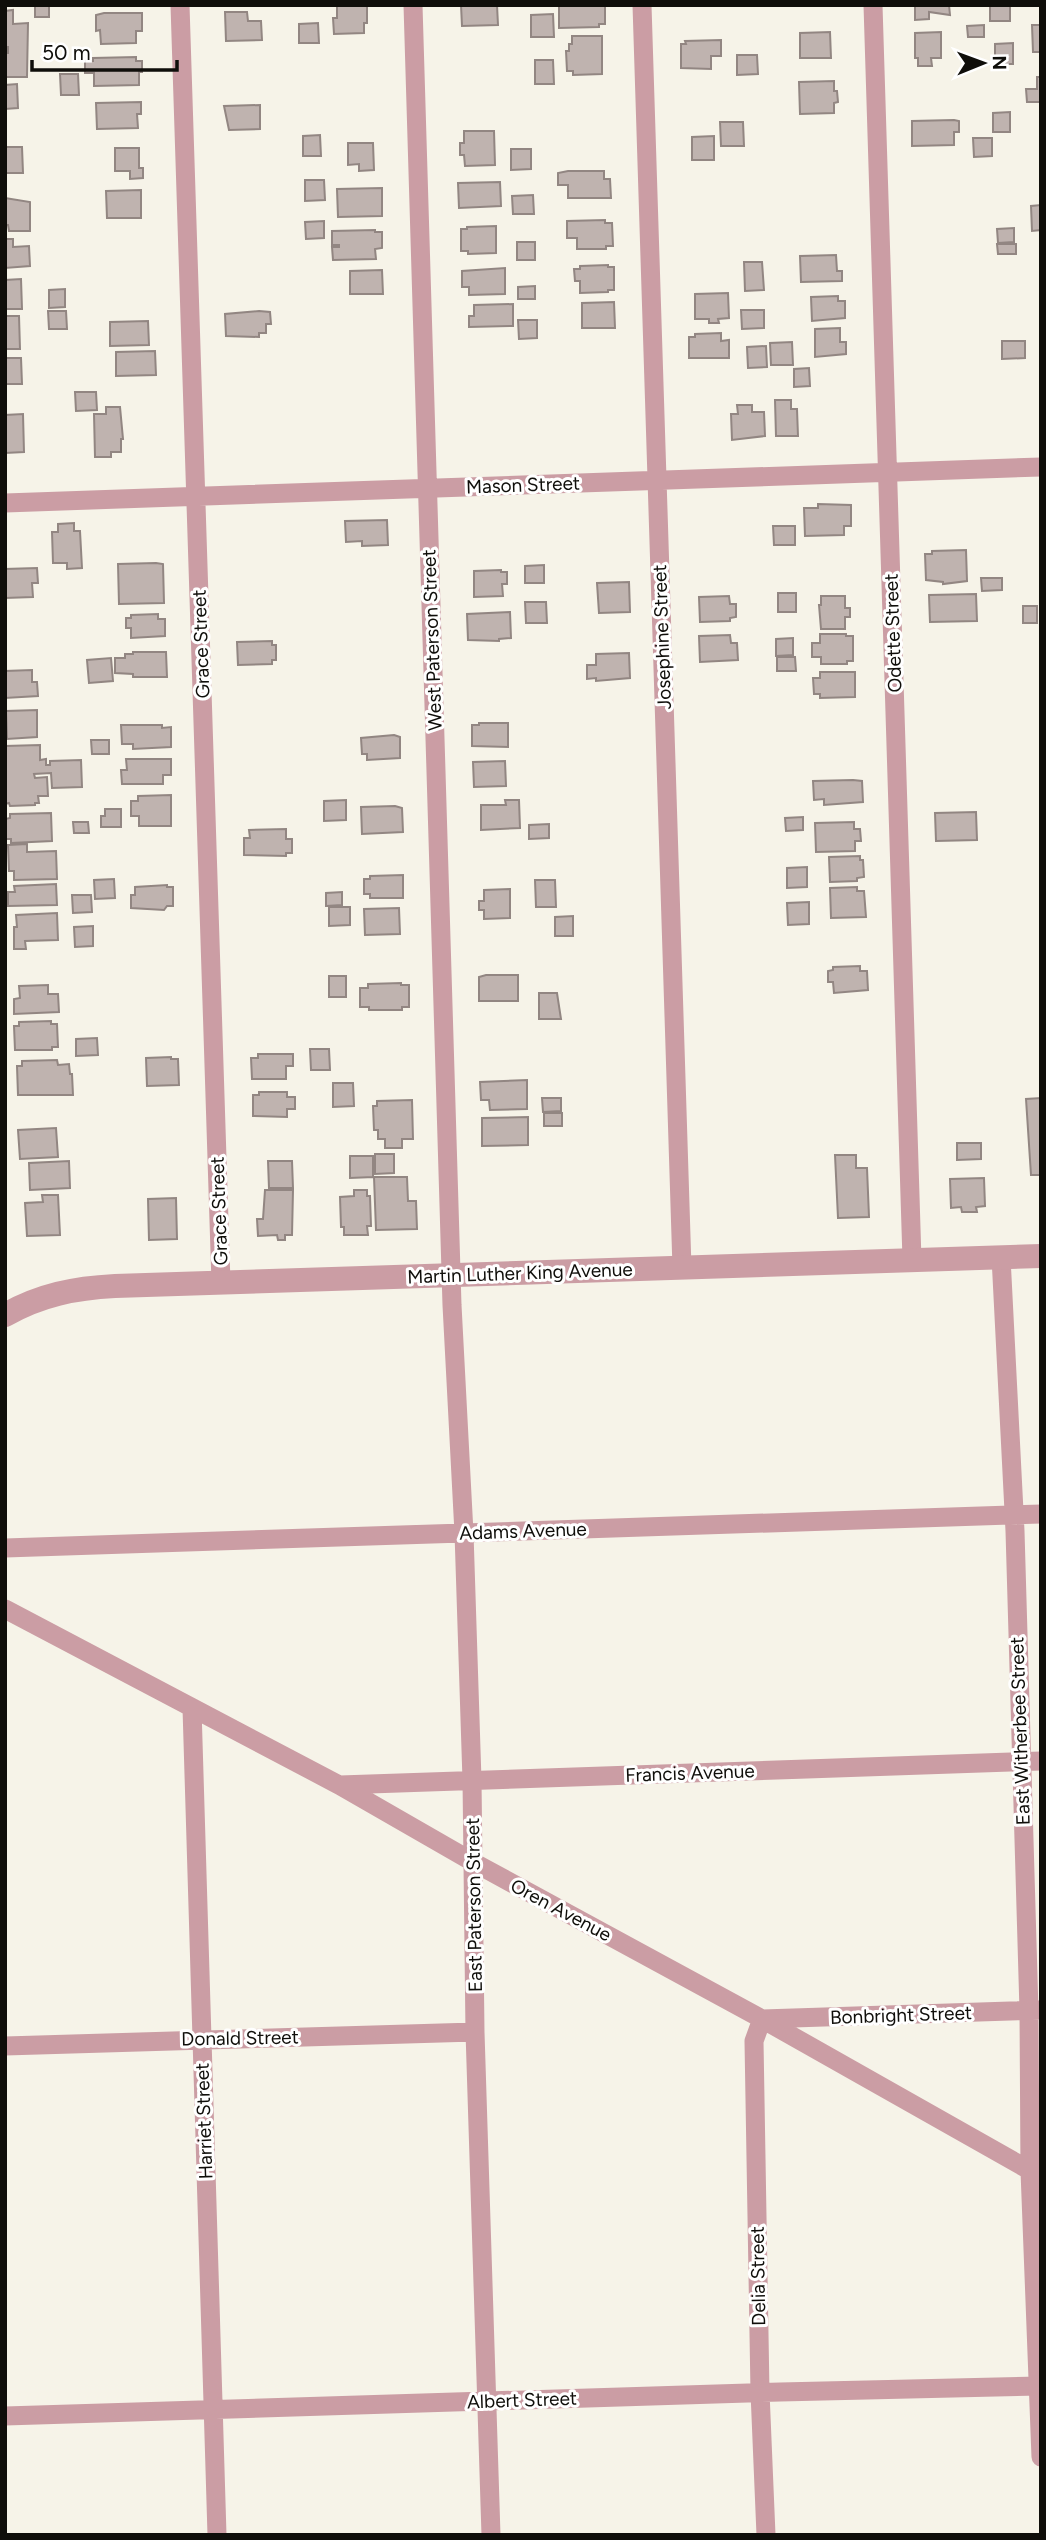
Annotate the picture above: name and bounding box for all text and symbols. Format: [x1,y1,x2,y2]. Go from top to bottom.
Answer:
scale bar [32,28,177,72]
north arrow [948,28,1018,98]
text: 50 m [42,40,91,65]
text: N [988,55,1011,70]
street label: Mason Street [466,472,580,498]
street label: West Paterson Street [417,549,447,731]
street label: Josephine Street [648,564,676,710]
street label: Odette Street [879,573,907,693]
street label: Grace Street [188,589,214,699]
street label: Grace Street [206,1156,232,1266]
street label: Martin Luther King Avenue [407,1258,633,1288]
street label: Adams Avenue [459,1517,587,1545]
street label: East Witherbee Street [1005,1636,1035,1826]
street label: Francis Avenue [625,1759,755,1787]
street label: East Paterson Street [461,1818,487,1992]
street label: Oren Avenue [507,1874,615,1946]
street label: Bonbright Street [830,2001,972,2029]
street label: Donald Street [181,2025,299,2051]
street label: Harriet Street [190,2062,218,2180]
street label: Delia Street [746,2226,770,2326]
street label: Albert Street [467,2387,577,2413]

